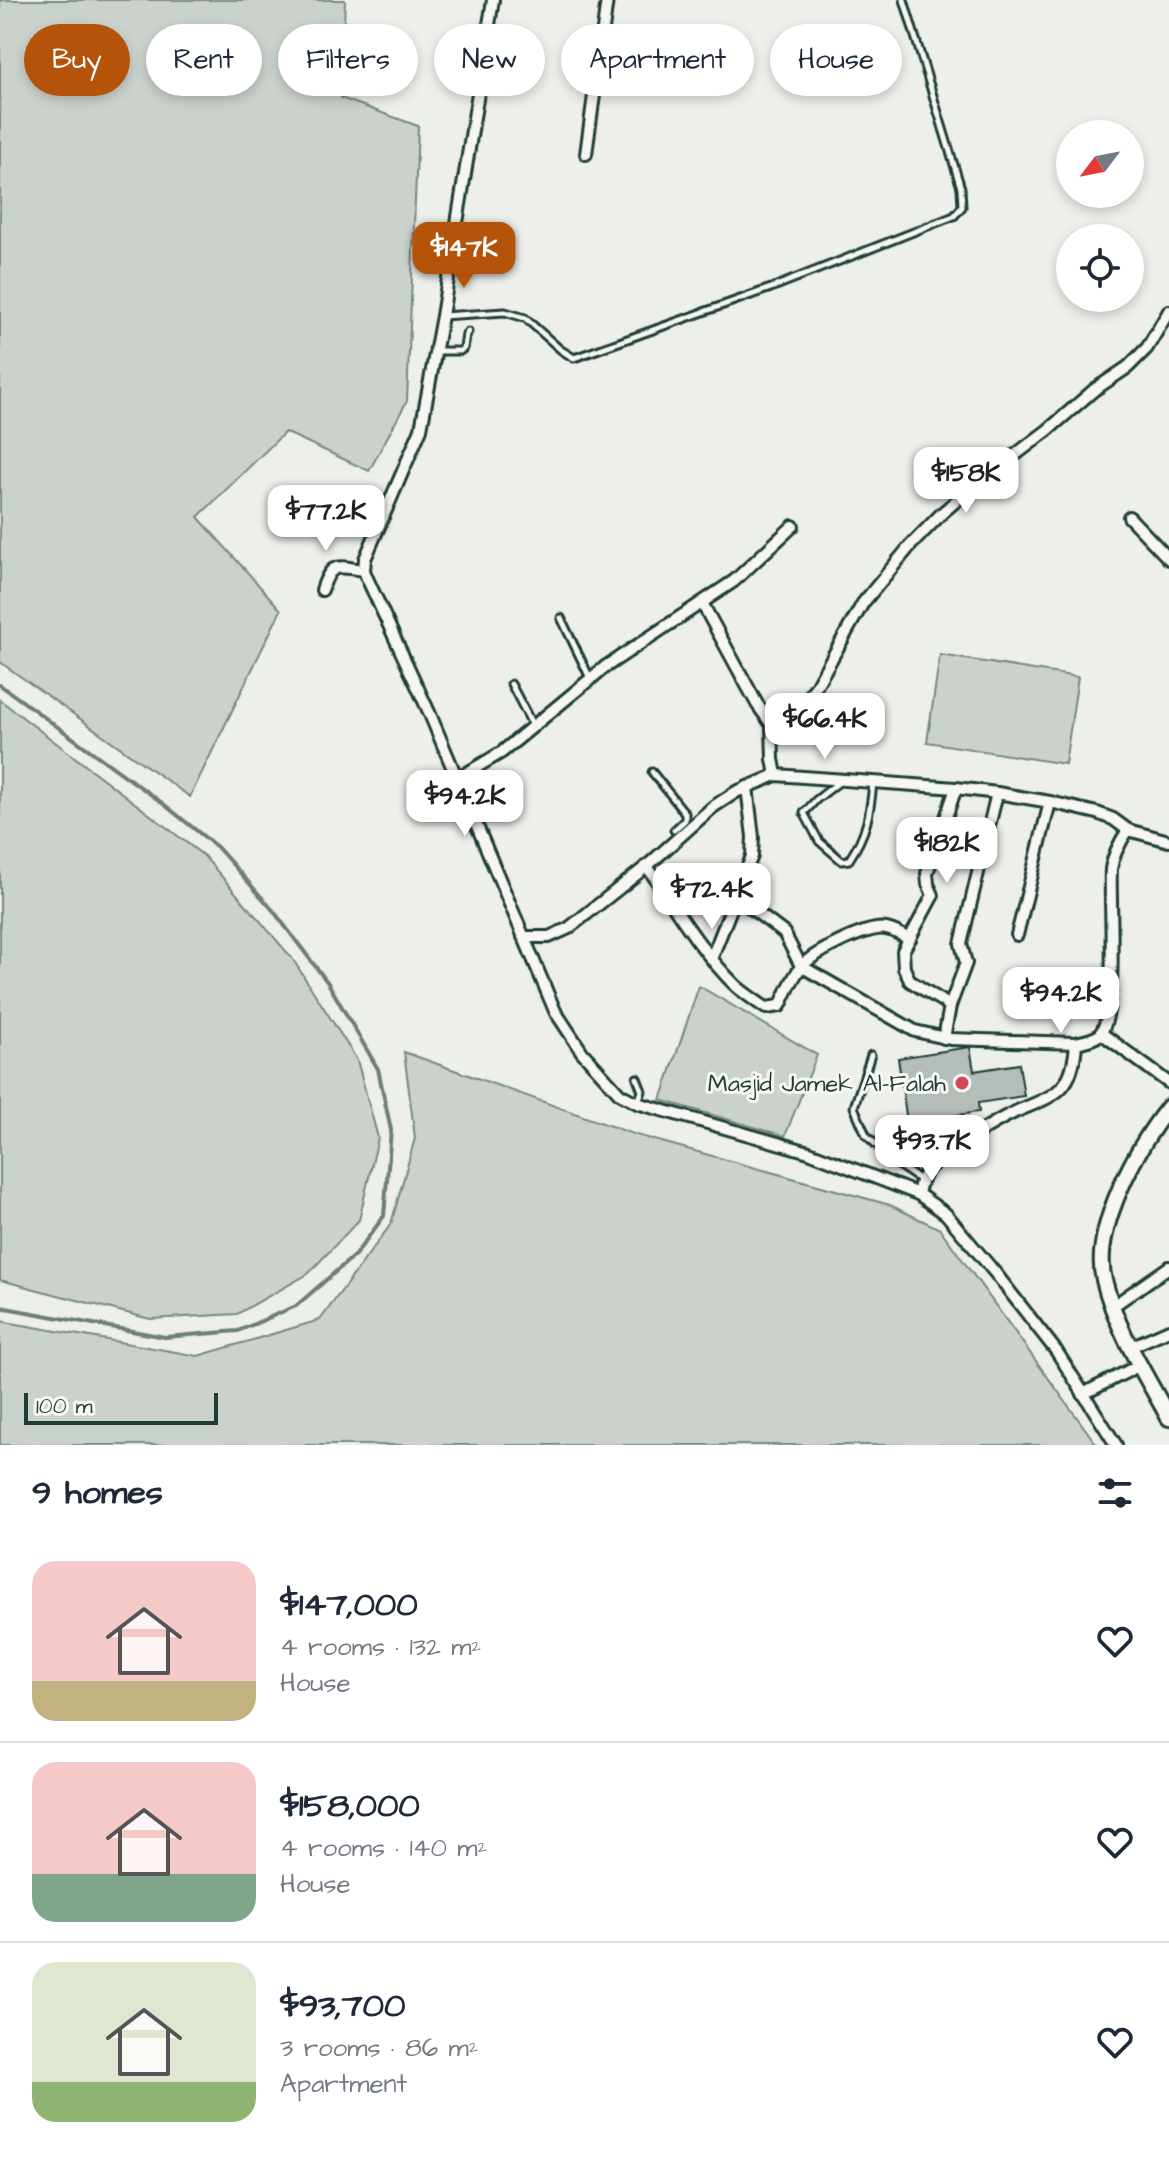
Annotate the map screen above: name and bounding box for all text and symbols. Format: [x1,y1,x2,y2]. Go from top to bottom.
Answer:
chip: Buy [24,24,130,96]
chip: Rent [146,24,262,96]
chip: Filters [278,24,418,96]
chip: New [434,24,545,96]
chip: Apartment [561,24,754,96]
chip: House [770,24,902,96]
north arrow [1056,120,1144,208]
map controls [1056,120,1144,312]
pin: $147K [408,222,520,290]
button: locate [1056,224,1144,312]
text: $147K [430,230,498,266]
pin: $158K [910,447,1022,515]
text: $158K [932,455,1000,491]
pin: $77.2K [261,485,391,553]
text: $77.2K [286,493,366,529]
pin: $66.4K [760,693,890,761]
text: $66.4K [783,701,867,737]
pin: $94.2K [400,770,530,838]
text: $94.2K [424,778,506,814]
pin: $182K [891,817,1003,885]
text: $182K [914,825,980,861]
pin: $72.4K [647,863,777,931]
text: $72.4K [671,871,753,907]
pin: $94.2K [996,967,1126,1035]
text: $94.2K [1020,975,1102,1011]
place label: Masjid Jamek Al-Falah [708,1067,946,1101]
marker: Masjid Jamek Al-Falah [953,1074,971,1092]
pin: $93.7K [867,1115,997,1183]
text: $93.7K [893,1123,971,1159]
scale bar [24,1389,218,1425]
text: 100 m [36,1391,93,1422]
text: 9 homes [32,1469,163,1517]
icon: filters [1093,1471,1137,1515]
text: $147,000 [280,1581,418,1629]
icon: home [96,1593,192,1689]
icon: heart [1093,1619,1137,1663]
text: 4 rooms · 132 m² [280,1629,481,1665]
text: House [280,1665,351,1701]
text: $158,000 [280,1782,420,1830]
icon: home [96,1794,192,1890]
icon: heart [1093,1820,1137,1864]
text: 4 rooms · 140 m² [280,1830,487,1866]
text: House [280,1866,351,1902]
text: $93,700 [280,1982,405,2030]
icon: home [96,1994,192,2090]
icon: heart [1093,2020,1137,2064]
text: 3 rooms · 86 m² [280,2030,479,2066]
text: Apartment [280,2066,407,2102]

